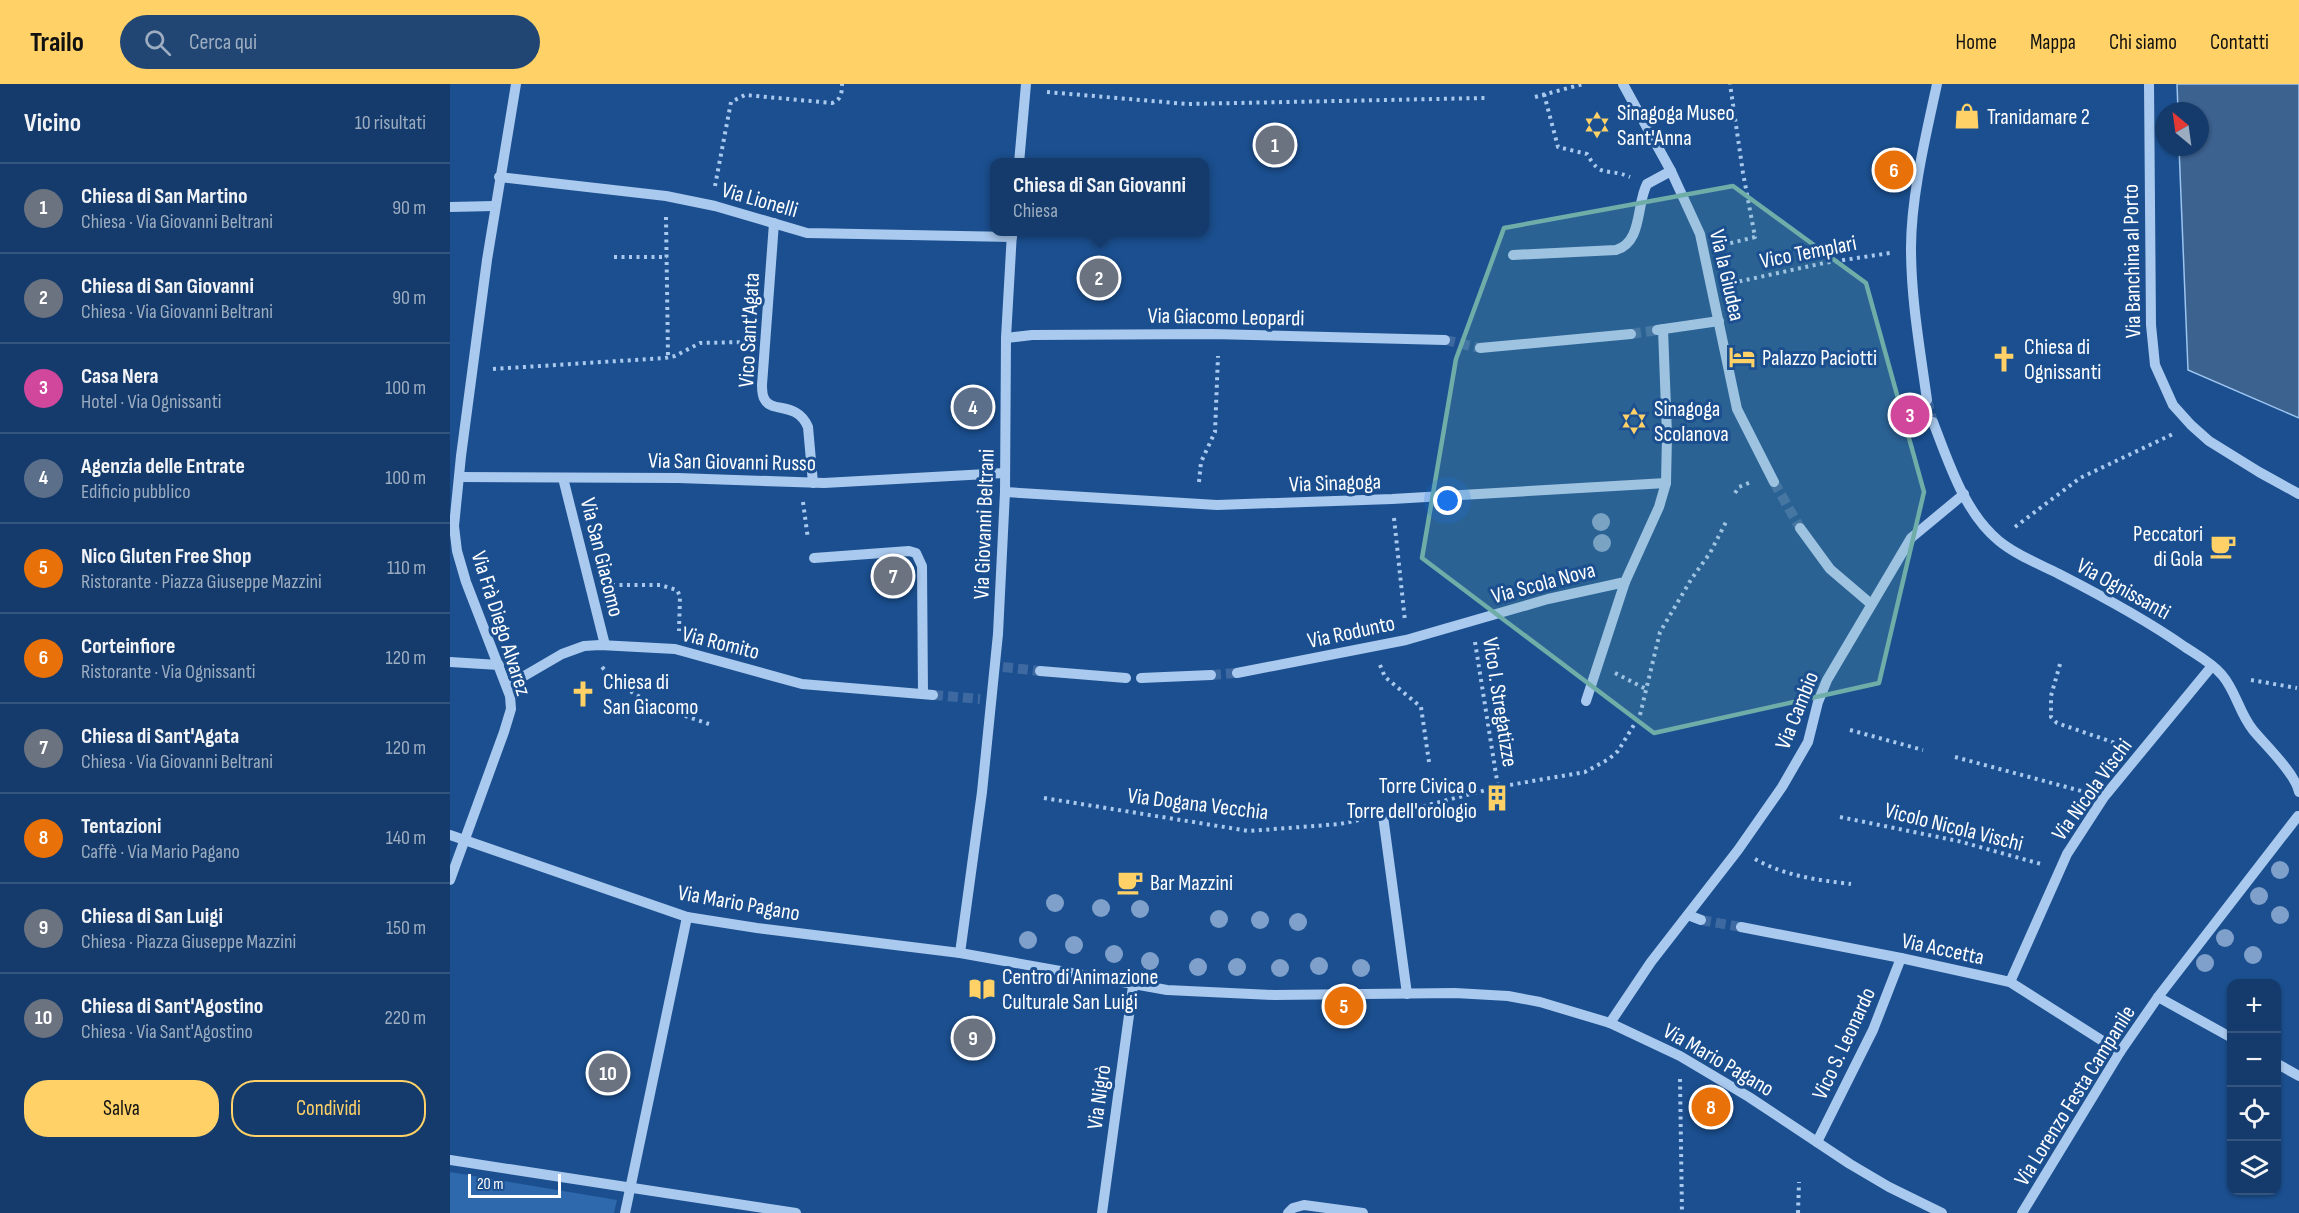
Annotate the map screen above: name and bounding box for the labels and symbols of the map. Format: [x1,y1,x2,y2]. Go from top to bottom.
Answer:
place label: Sinagoga Museo Sant'Anna [1617,100,1735,152]
shop icon: Tranidamare 2 [1952,101,1982,131]
north arrow [2155,102,2209,156]
place label: Tranidamare 2 [1987,104,2090,131]
synagogue icon: Sinagoga Museo Sant'Anna [1582,110,1612,140]
pin: 1 [1256,122,1294,168]
pin: 6 [1874,148,1914,193]
street label: Via Lionelli [718,177,801,224]
street label: Via Banchina al Porto [2118,184,2147,338]
street label: Via la Giudea [1703,227,1750,324]
street label: Vico Templari [1758,230,1859,275]
pin: 2 [1080,256,1118,300]
street label: Vico Sant'Agata [733,272,766,388]
street label: Via Giacomo Leopardi [1147,303,1305,332]
place label: Chiesa di Ognissanti [2024,334,2101,386]
hotel icon: Palazzo Paciotti [1727,342,1757,372]
church icon: Chiesa di Ognissanti [1989,344,2019,374]
place label: Palazzo Paciotti [1762,345,1877,372]
pin: 4 [954,384,992,430]
pin: 3 [1890,392,1930,438]
place label: Sinagoga Scolanova [1654,396,1729,448]
synagogue icon: Sinagoga Scolanova [1619,406,1649,436]
street label: Via San Giovanni Russo [648,448,816,477]
street label: Via Giovanni Beltrani [968,448,1001,600]
street label: Via Sinagoga [1289,468,1382,499]
your location [1433,486,1462,515]
street label: Via San Giacomo [574,495,629,620]
place label: Peccatori di Gola [2133,521,2203,573]
cafe icon: Peccatori di Gola [2208,531,2238,561]
street label: Via Frà Diego Alvarez [464,548,537,699]
street label: Via Ognissanti [2072,552,2175,626]
pin: 7 [874,554,912,598]
street label: Via Scola Nova [1489,557,1598,610]
street label: Via Rodunto [1305,610,1397,655]
street label: Via Romito [679,621,762,666]
street label: Vico I. Stregatizze [1476,636,1523,769]
street label: Via Cambio [1770,668,1825,753]
place label: Chiesa di San Giacomo [603,669,698,721]
church icon: Chiesa di San Giacomo [568,679,598,709]
street label: Via Nicola Vischi [2046,734,2138,846]
place label: Torre Civica o Torre dell'orologio [1347,773,1477,825]
street label: Via Dogana Vecchia [1126,782,1270,827]
building icon: Torre Civica o Torre dell'orologio [1482,783,1512,813]
street label: Vicolo Nicola Vischi [1881,797,2026,858]
cafe icon: Bar Mazzini [1115,867,1145,897]
place label: Bar Mazzini [1150,870,1233,897]
street label: Via Mario Pagano [676,879,802,927]
street label: Via Accetta [1899,928,1986,971]
place label: Centro di Animazione Culturale San Luigi [1002,964,1158,1016]
library icon: Centro di Animazione Culturale San Luigi [967,974,997,1004]
street label: Vico S. Leonardo [1807,983,1882,1104]
pin: 5 [1324,984,1364,1028]
street label: Via Lorenzo Festa Campanile [2009,1001,2142,1191]
pin: 9 [954,1016,992,1060]
street label: Via Mario Pagano [1658,1018,1778,1103]
pin: 10 [588,1050,628,1096]
street label: Via Nigrò [1082,1063,1117,1131]
pin: 8 [1692,1084,1730,1130]
scale bar [468,1171,561,1198]

